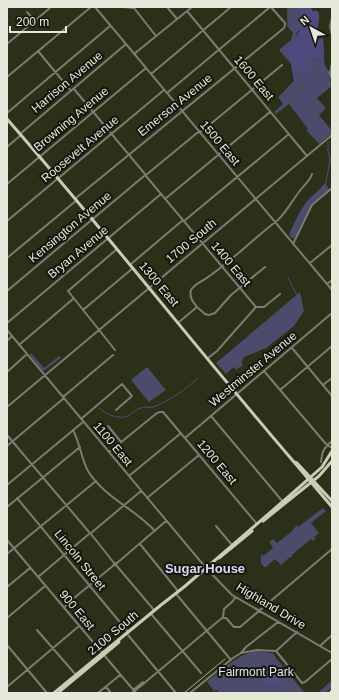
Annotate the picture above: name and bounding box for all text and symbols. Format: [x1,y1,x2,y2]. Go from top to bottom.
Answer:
scale bar [10,8,66,34]
north arrow [291,8,331,48]
text: N [298,13,312,27]
text: 200 m [16,15,49,29]
street label: Harrison Avenue [29,48,106,116]
street label: 1600 East [231,53,277,104]
street label: Emerson Avenue [135,71,215,139]
street label: Browning Avenue [31,83,111,154]
street label: Roosevelt Avenue [39,112,122,185]
street label: 1500 East [197,118,243,169]
street label: Kensington Avenue [26,188,114,266]
street label: 1700 South [163,216,219,266]
street label: Bryan Avenue [45,222,111,281]
street label: 1400 East [208,239,254,290]
street label: 1300 East [136,259,182,310]
street label: Westminster Avenue [207,328,300,410]
street label: 1100 East [91,419,136,469]
street label: 1200 East [194,437,240,488]
street label: Lincoln Street [51,527,109,593]
district label: Sugar House [165,561,245,576]
street label: Highland Drive [234,580,309,632]
street label: 900 East [56,587,98,633]
street label: 2100 South [85,608,141,658]
park label: Fairmont Park [218,665,295,679]

